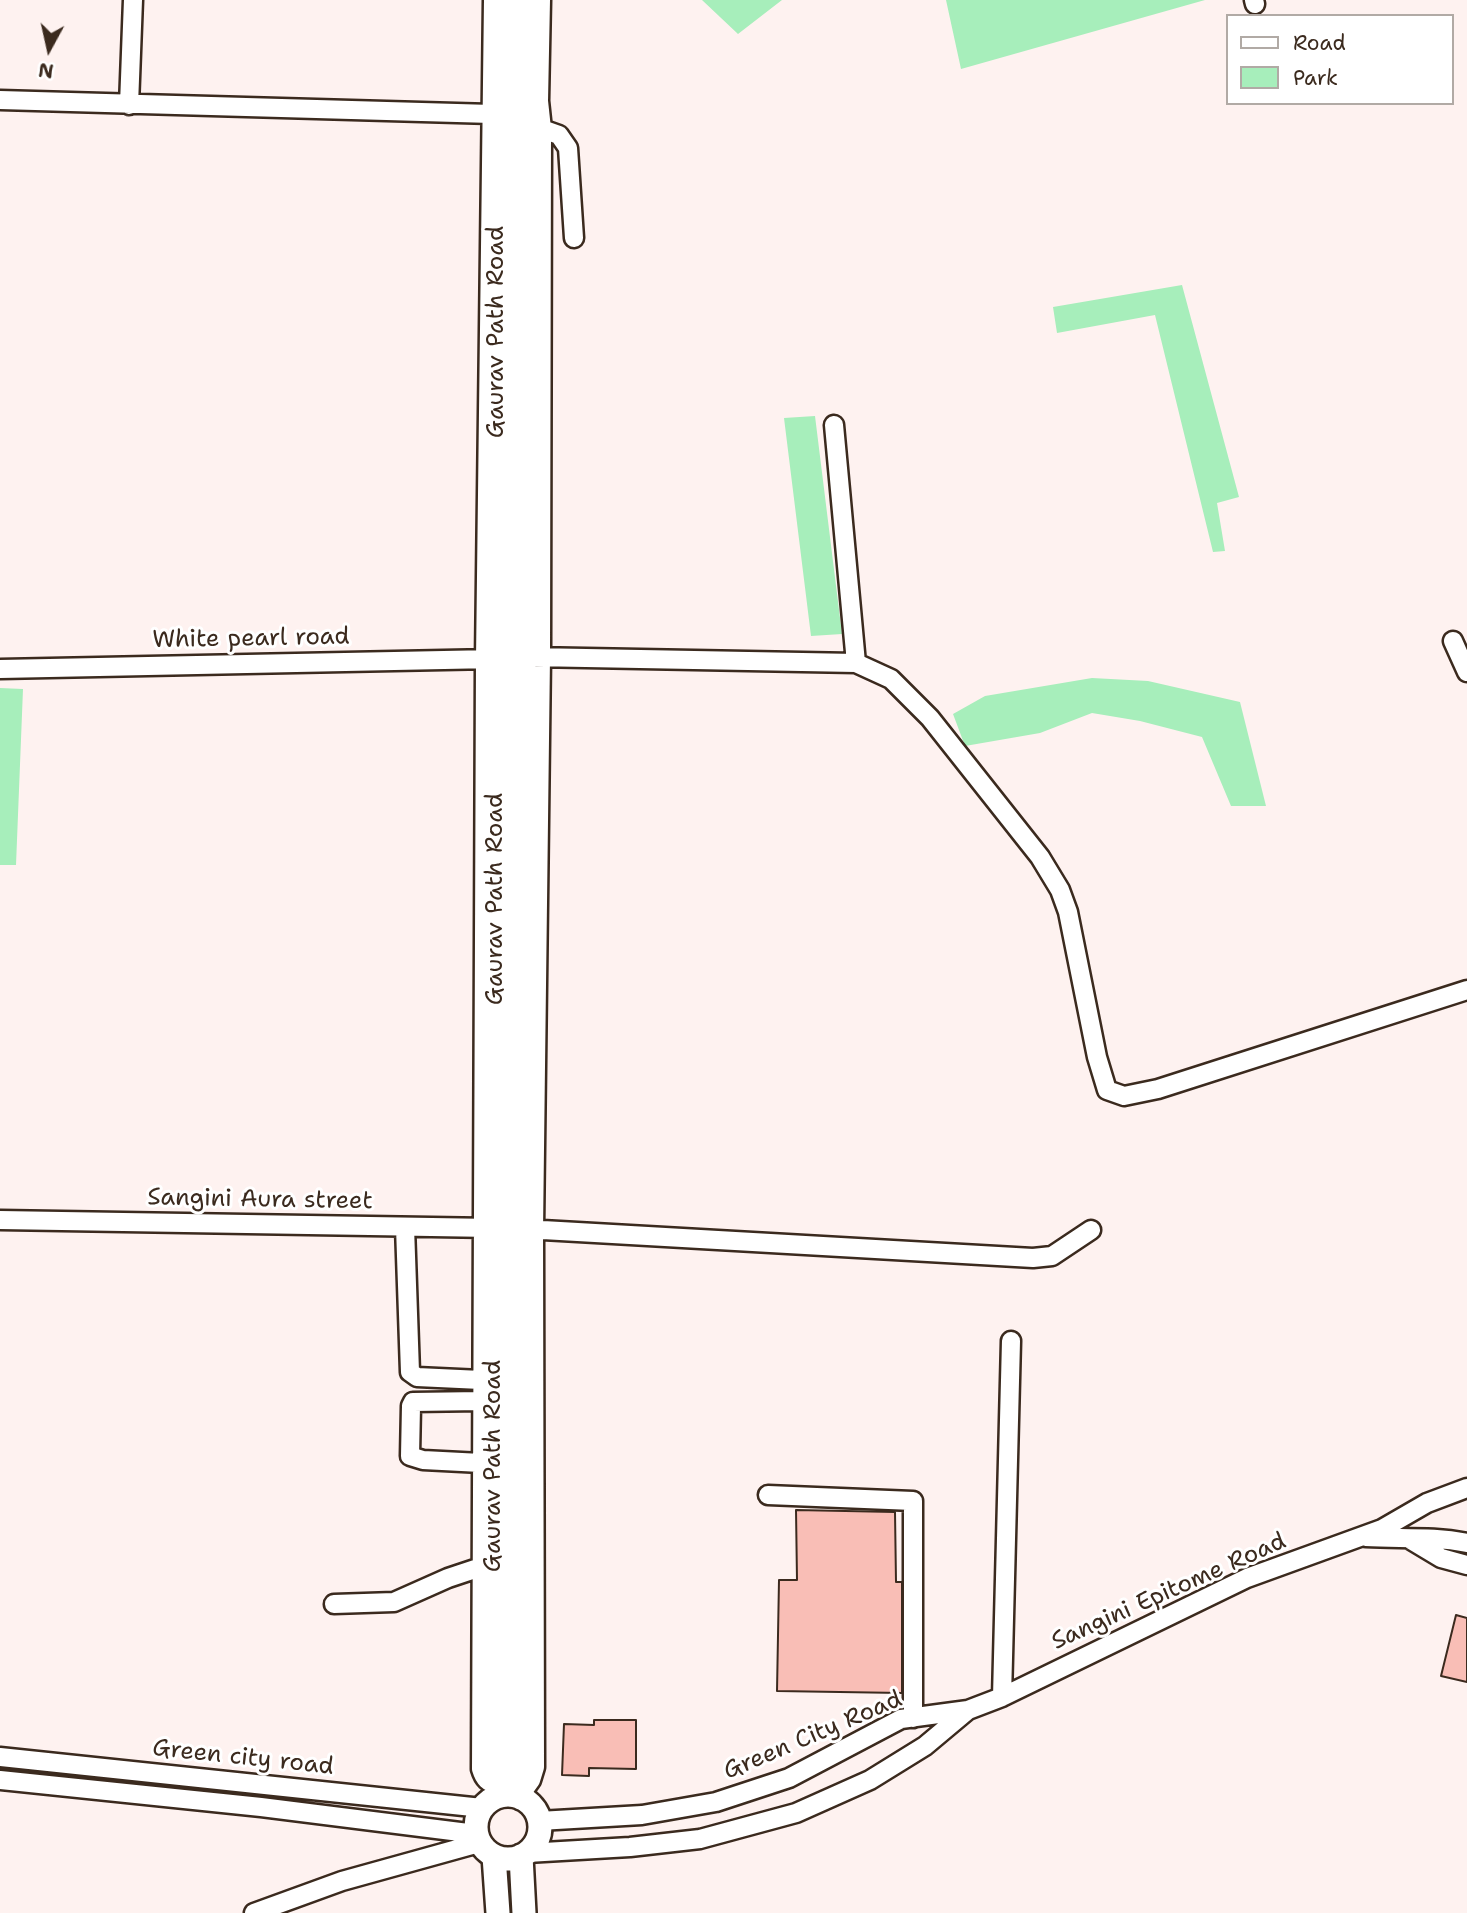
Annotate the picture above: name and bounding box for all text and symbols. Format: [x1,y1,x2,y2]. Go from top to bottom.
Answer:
north arrow [14,14,84,84]
legend [1226,14,1453,105]
text: Road [1293,29,1346,57]
text: N [37,57,55,84]
text: Park [1293,64,1338,92]
street label: Gaurav Path Road [483,226,511,438]
street label: White pearl road [152,623,350,655]
street label: Gaurav Path Road [482,793,510,1005]
street label: Sangini Aura street [147,1184,373,1216]
street label: Gaurav Path Road [480,1360,508,1572]
street label: Sangini Epitome Road [1047,1527,1291,1657]
street label: Green City Road [719,1685,907,1787]
street label: Green city road [151,1734,335,1782]

